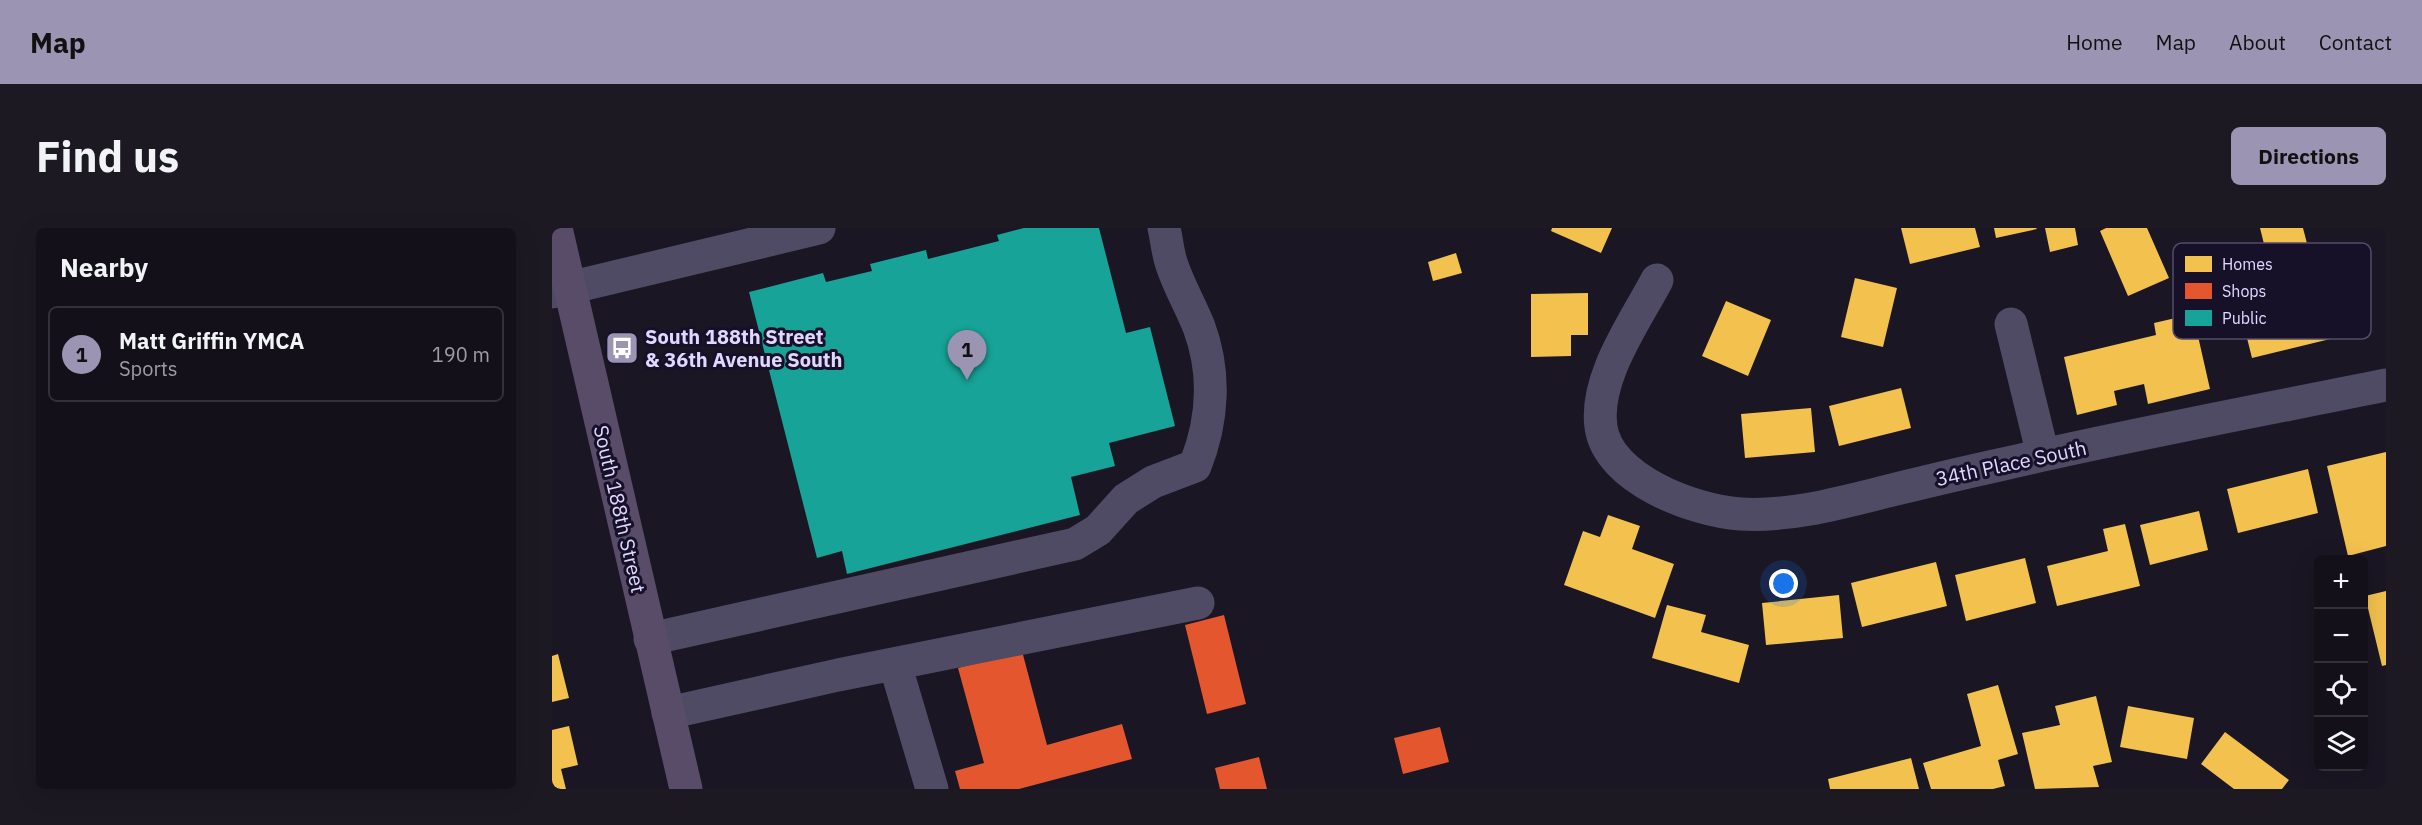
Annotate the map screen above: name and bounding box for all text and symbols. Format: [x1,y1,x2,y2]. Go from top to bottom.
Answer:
text: Map [30,24,86,61]
text: Home [2066,28,2123,56]
text: Map [2156,28,2196,56]
text: About [2229,28,2286,56]
text: Contact [2319,28,2392,56]
button: Directions [2231,127,2386,185]
text: Find us [36,129,179,184]
legend [2173,243,2371,339]
text: Nearby [60,250,148,284]
text: Homes [2222,254,2273,274]
text: Shops [2222,281,2266,301]
text: Public [2222,308,2266,328]
place label: South 188th Street & 36th Avenue South [645,323,842,373]
text: Matt Griffin YMCA [119,326,304,355]
bus stop icon: South 188th Street & 36th Avenue South [604,330,640,366]
pin: 1 [948,330,986,380]
text: 1 [76,341,88,368]
text: 190 m [432,341,490,368]
text: Sports [119,355,178,382]
street label: South 188th Street [588,423,652,595]
street label: 34th Place South [1933,434,2089,492]
map controls [2314,555,2368,771]
button: + [2314,555,2368,609]
your location [1769,569,1798,598]
button: − [2314,609,2368,663]
button: locate [2314,663,2368,717]
button: layers [2314,717,2368,771]

